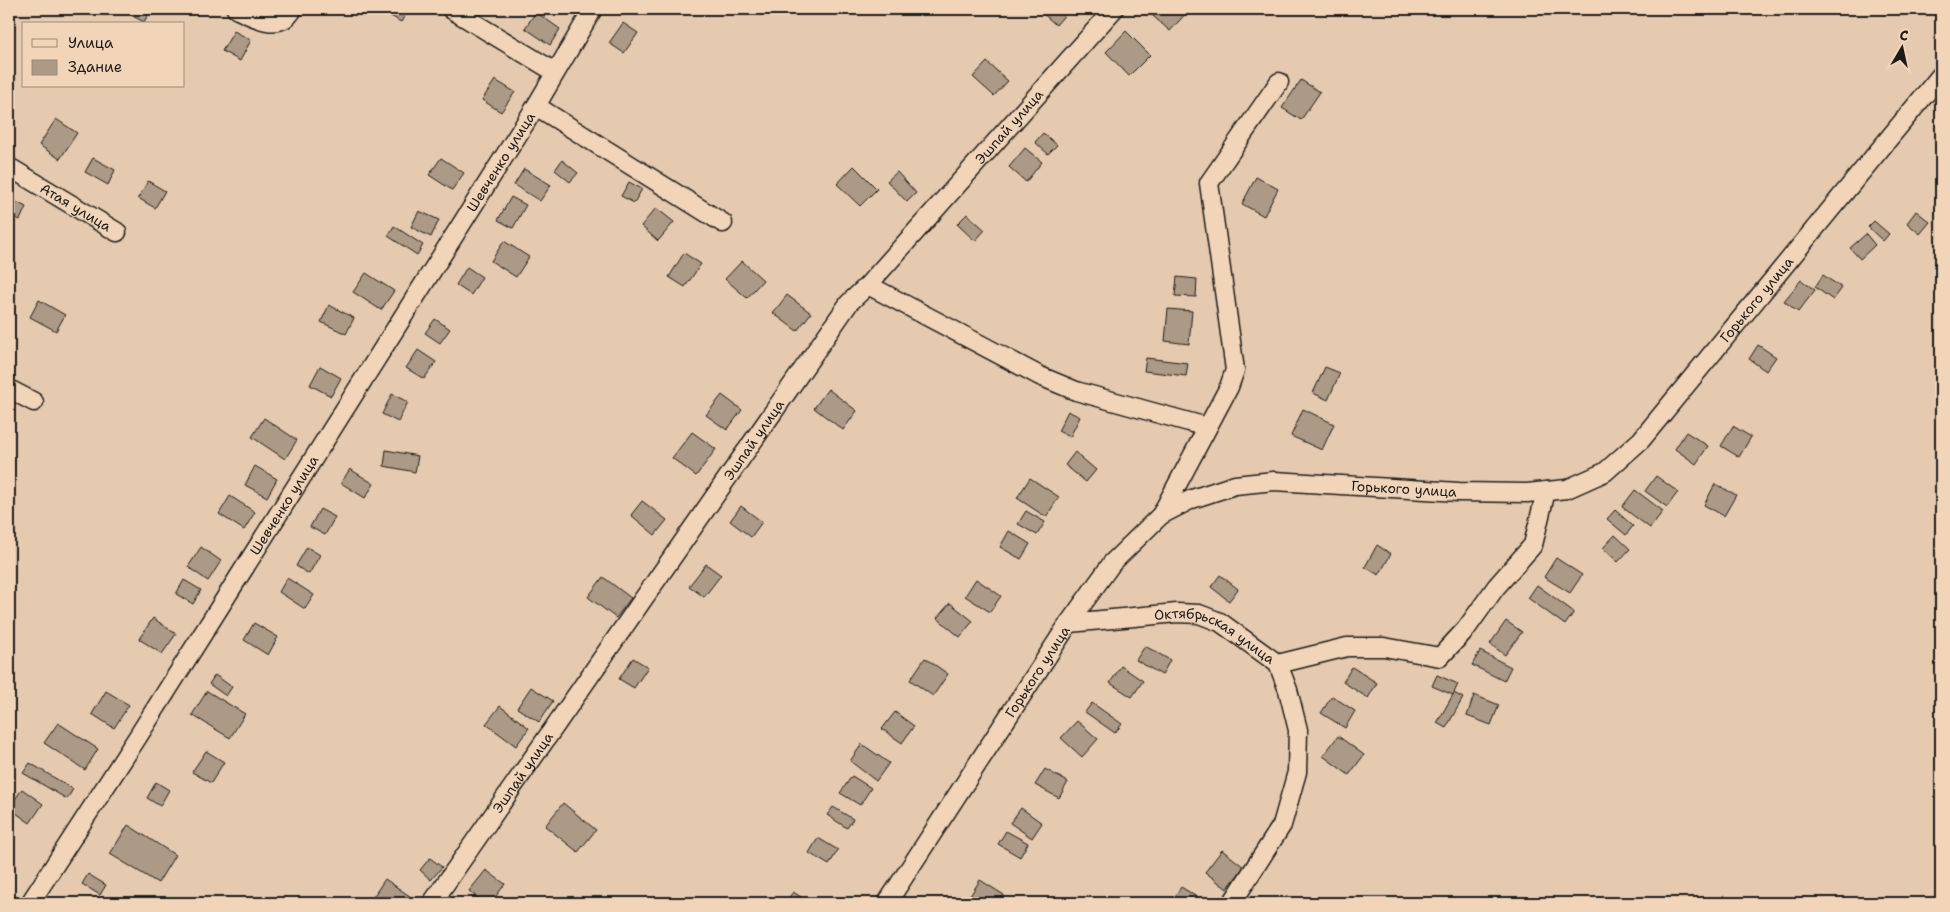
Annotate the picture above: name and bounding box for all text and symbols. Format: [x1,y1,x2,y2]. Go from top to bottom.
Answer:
legend [22,22,185,88]
north arrow [1878,22,1928,72]
text: С [1898,26,1910,45]
text: Улица [68,33,114,53]
text: Здание [68,57,122,77]
street label: Эшпай улица [971,85,1047,168]
street label: Шевченко улица [462,108,539,215]
street label: Атая улица [37,179,115,236]
street label: Горького улица [1716,253,1797,346]
street label: Эшпай улица [720,396,788,484]
street label: Шевченко улица [246,452,322,558]
street label: Горького улица [1351,477,1458,501]
street label: Октябрьская улица [1153,604,1279,668]
street label: Горького улица [1001,622,1074,721]
street label: Эшпай улица [489,728,557,816]

